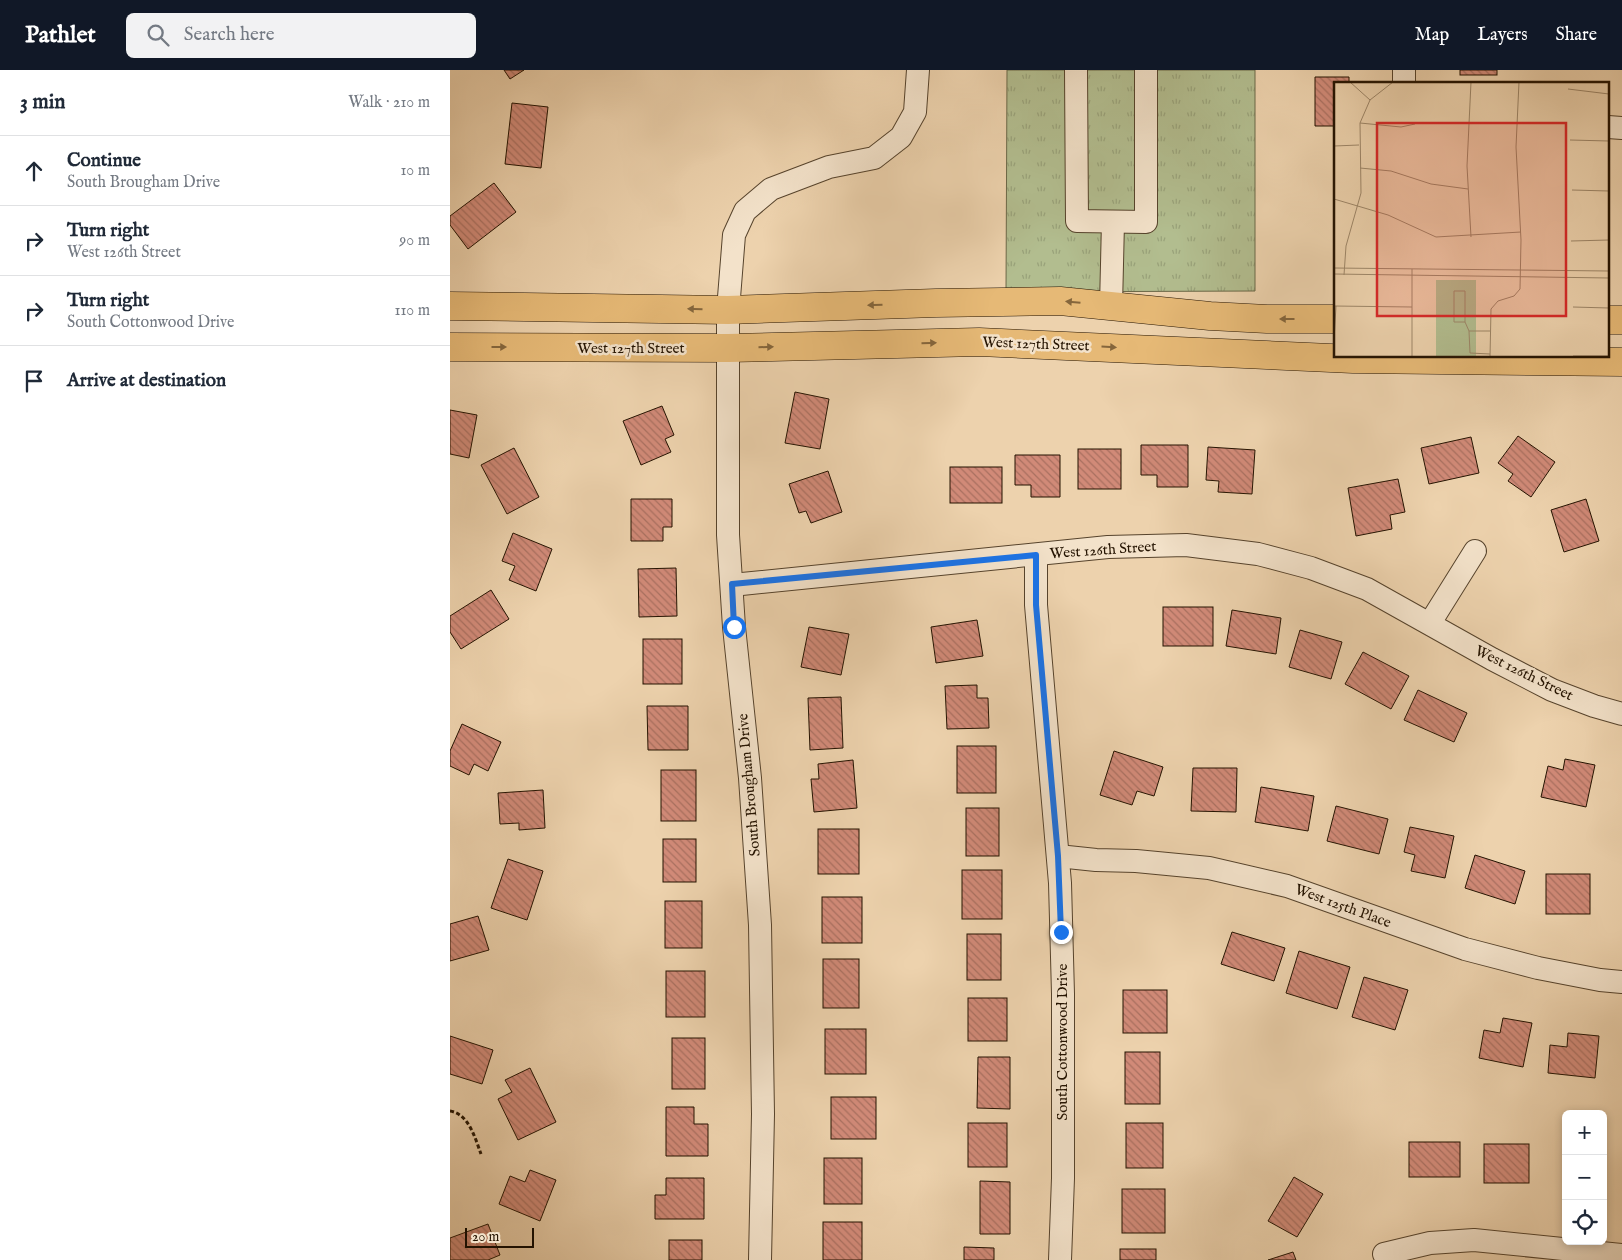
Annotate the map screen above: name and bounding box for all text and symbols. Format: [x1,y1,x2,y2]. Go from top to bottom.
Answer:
search box [126,13,476,58]
text: Pathlet [25,20,96,51]
icon: search [144,21,172,49]
text: Search here [184,23,274,47]
text: Map [1415,24,1449,47]
text: Layers [1477,24,1528,47]
text: Share [1556,24,1597,47]
inset map [1334,82,1610,358]
text: 3 min [20,89,65,116]
text: Walk · 210 m [348,93,430,113]
text: Continue [67,149,141,173]
icon: ahead [20,157,48,185]
text: 10 m [400,161,430,181]
text: South Brougham Drive [67,173,220,193]
text: Turn right [67,219,149,243]
icon: right [20,227,48,255]
text: 90 m [399,231,430,251]
text: West 126th Street [67,243,181,263]
text: Turn right [67,289,149,313]
icon: right [20,297,48,325]
one-way arrow [1064,298,1080,306]
text: 110 m [394,301,430,321]
one-way arrow [867,301,883,309]
one-way arrow [687,305,703,313]
text: South Cottonwood Drive [67,313,234,333]
one-way arrow [1279,315,1295,323]
street label: West 127th Street [982,333,1090,355]
street label: West 127th Street [577,339,685,358]
one-way arrow [921,339,937,347]
one-way arrow [491,343,507,351]
one-way arrow [758,343,774,351]
one-way arrow [1101,344,1117,352]
icon: arrive [20,367,48,395]
text: Arrive at destination [67,369,226,393]
street label: West 126th Street [1049,537,1157,563]
route start [723,616,746,639]
street label: West 126th Street [1472,641,1576,705]
street label: South Brougham Drive [733,713,765,857]
street label: West 125th Place [1292,880,1394,932]
route end [1050,921,1073,944]
street label: South Cottonwood Drive [1053,963,1072,1120]
map controls [1562,1110,1607,1245]
button: + [1562,1110,1607,1155]
button: − [1562,1155,1607,1200]
button: locate [1562,1200,1607,1245]
scale bar [465,1225,534,1248]
text: 20 m [472,1228,499,1246]

